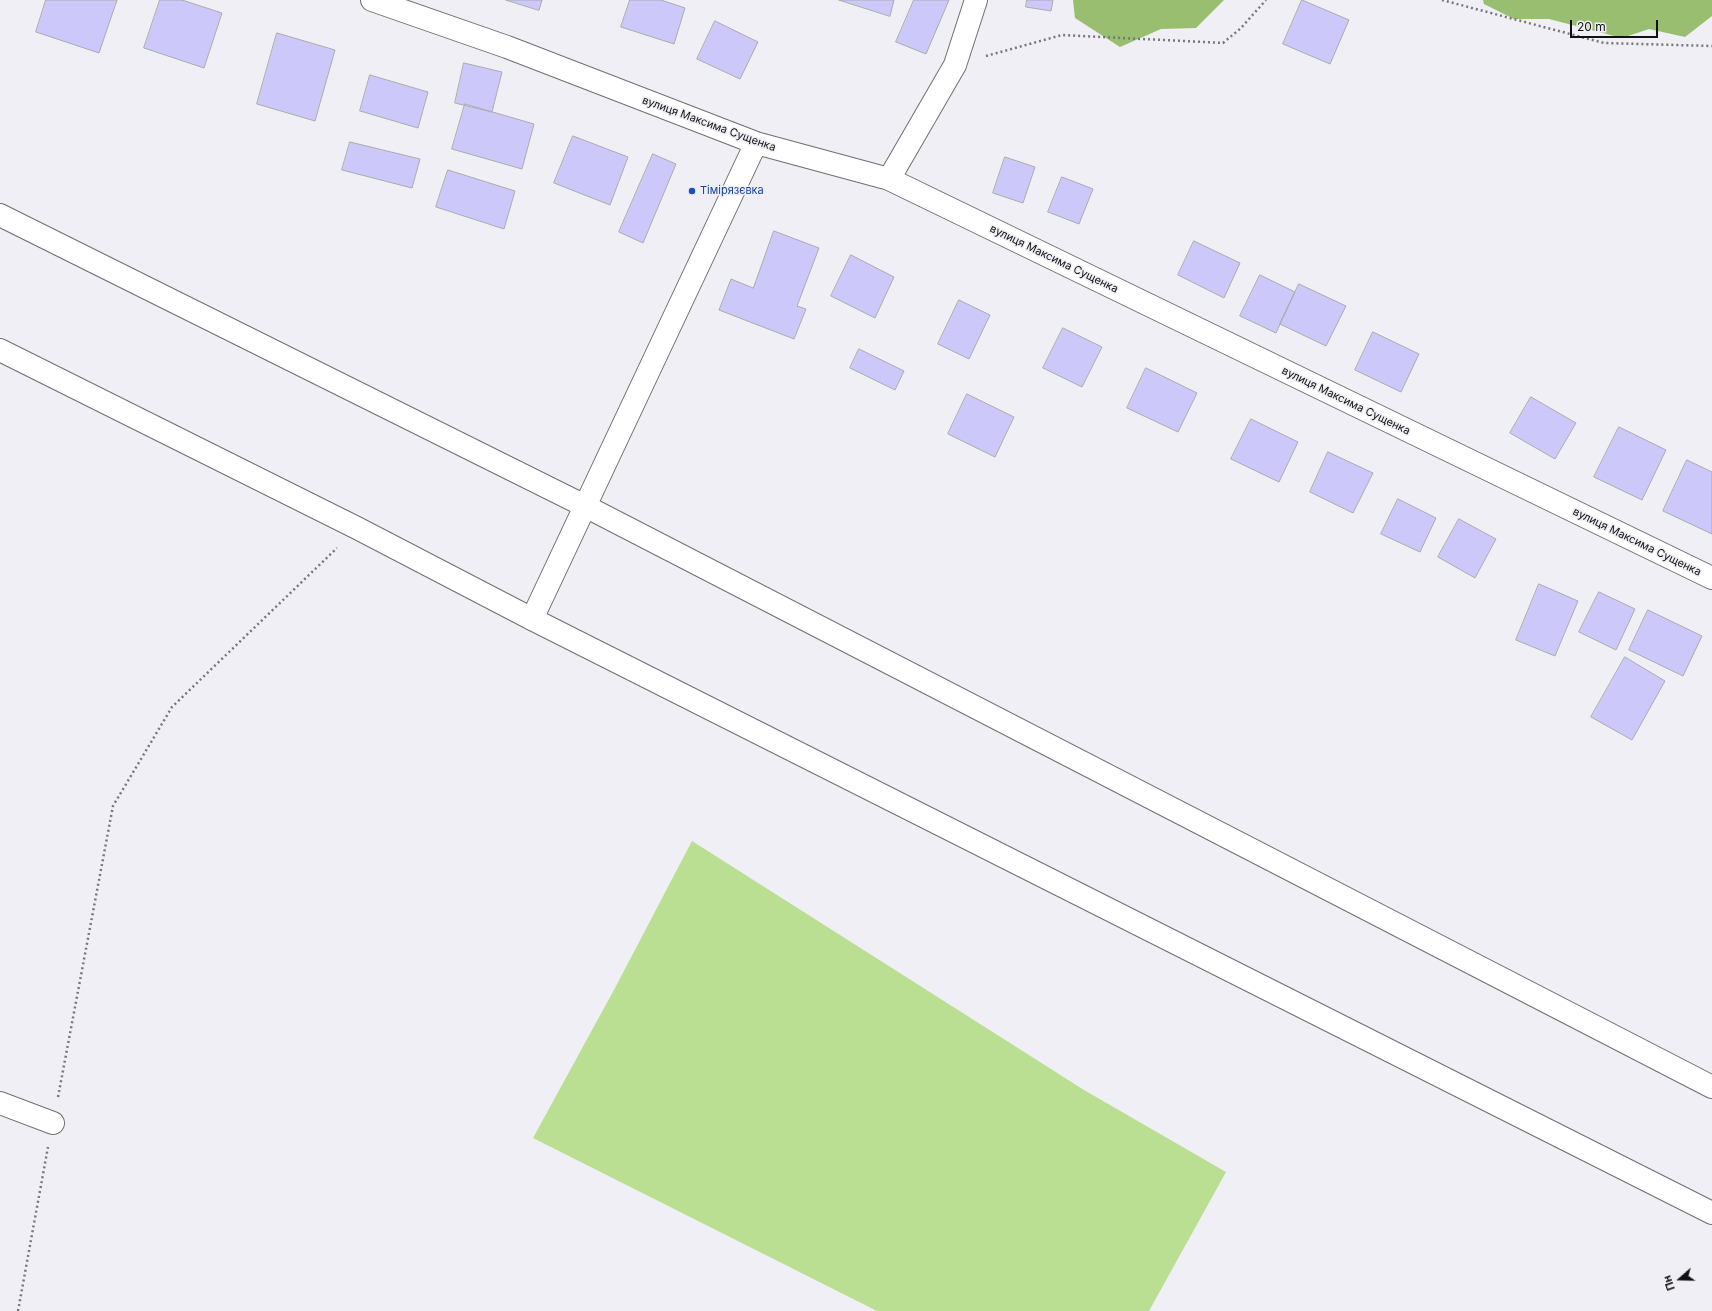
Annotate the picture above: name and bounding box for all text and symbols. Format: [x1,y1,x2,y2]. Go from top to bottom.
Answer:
scale bar [1572,12,1660,38]
text: 20 m [1577,19,1606,34]
street label: вулиця Максима Сущенка [640,94,778,154]
place label: Тімірязєвка [700,184,764,198]
marker: Тімірязєвка [687,186,697,196]
street label: вулиця Максима Сущенка [988,222,1120,296]
street label: вулиця Максима Сущенка [1280,364,1412,438]
street label: вулиця Максима Сущенка [1571,505,1703,579]
north arrow [1660,1259,1700,1299]
text: Пн [1660,1274,1678,1293]

